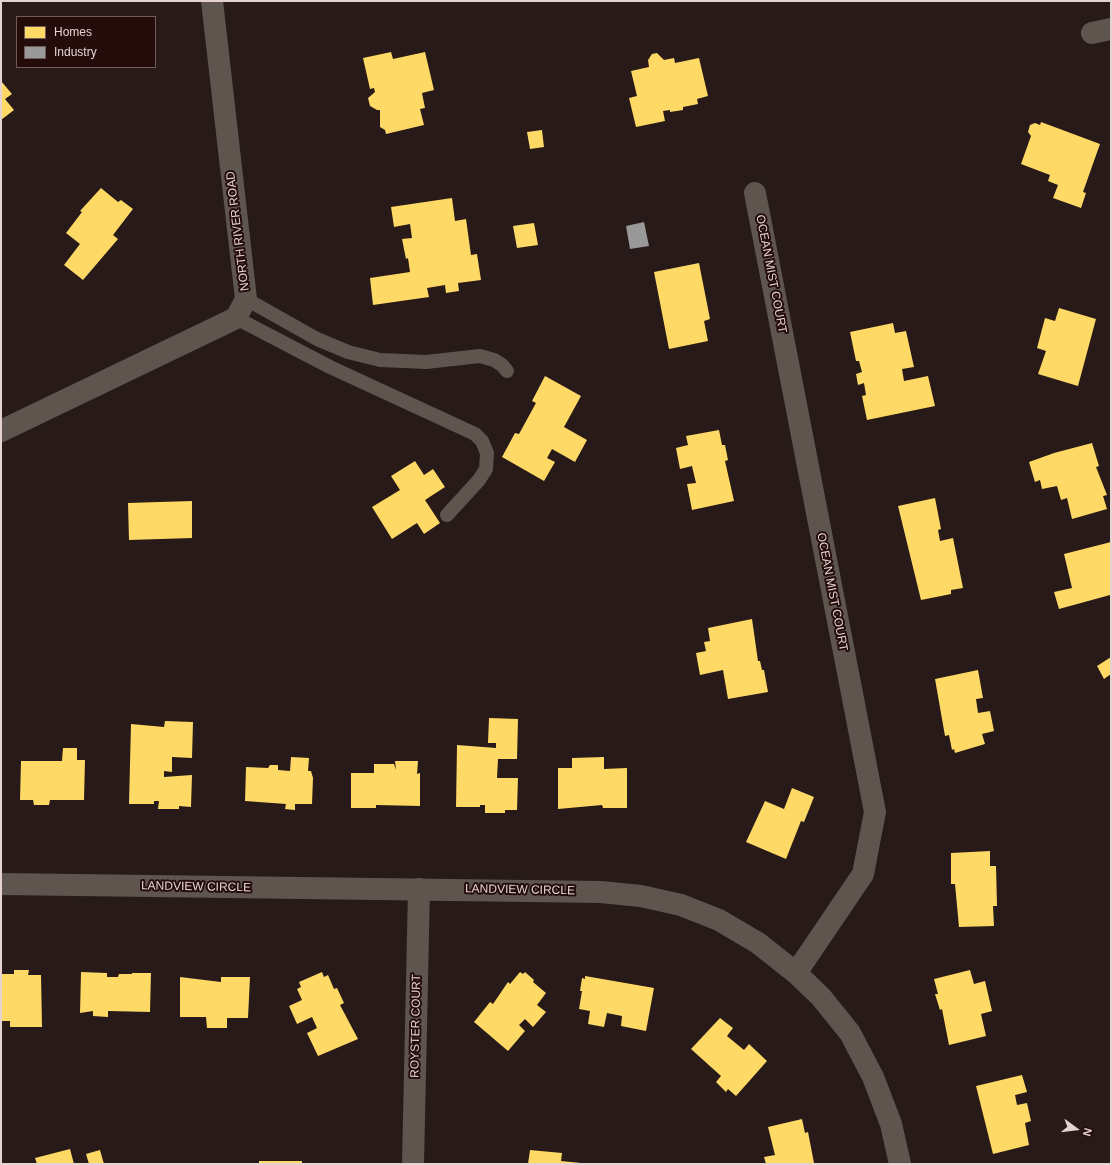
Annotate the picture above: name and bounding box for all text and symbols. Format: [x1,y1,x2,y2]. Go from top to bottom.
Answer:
legend [16,16,156,68]
text: Homes [54,25,92,39]
text: Industry [54,45,97,59]
street label: NORTH RIVER ROAD [224,170,252,292]
street label: OCEAN MIST COURT [752,214,790,334]
street label: OCEAN MIST COURT [813,532,851,652]
street label: LANDVIEW CIRCLE [141,879,251,895]
street label: LANDVIEW CIRCLE [465,882,575,898]
street label: ROYSTER COURT [408,974,424,1078]
north arrow [1056,1109,1096,1149]
text: N [1081,1127,1094,1137]

